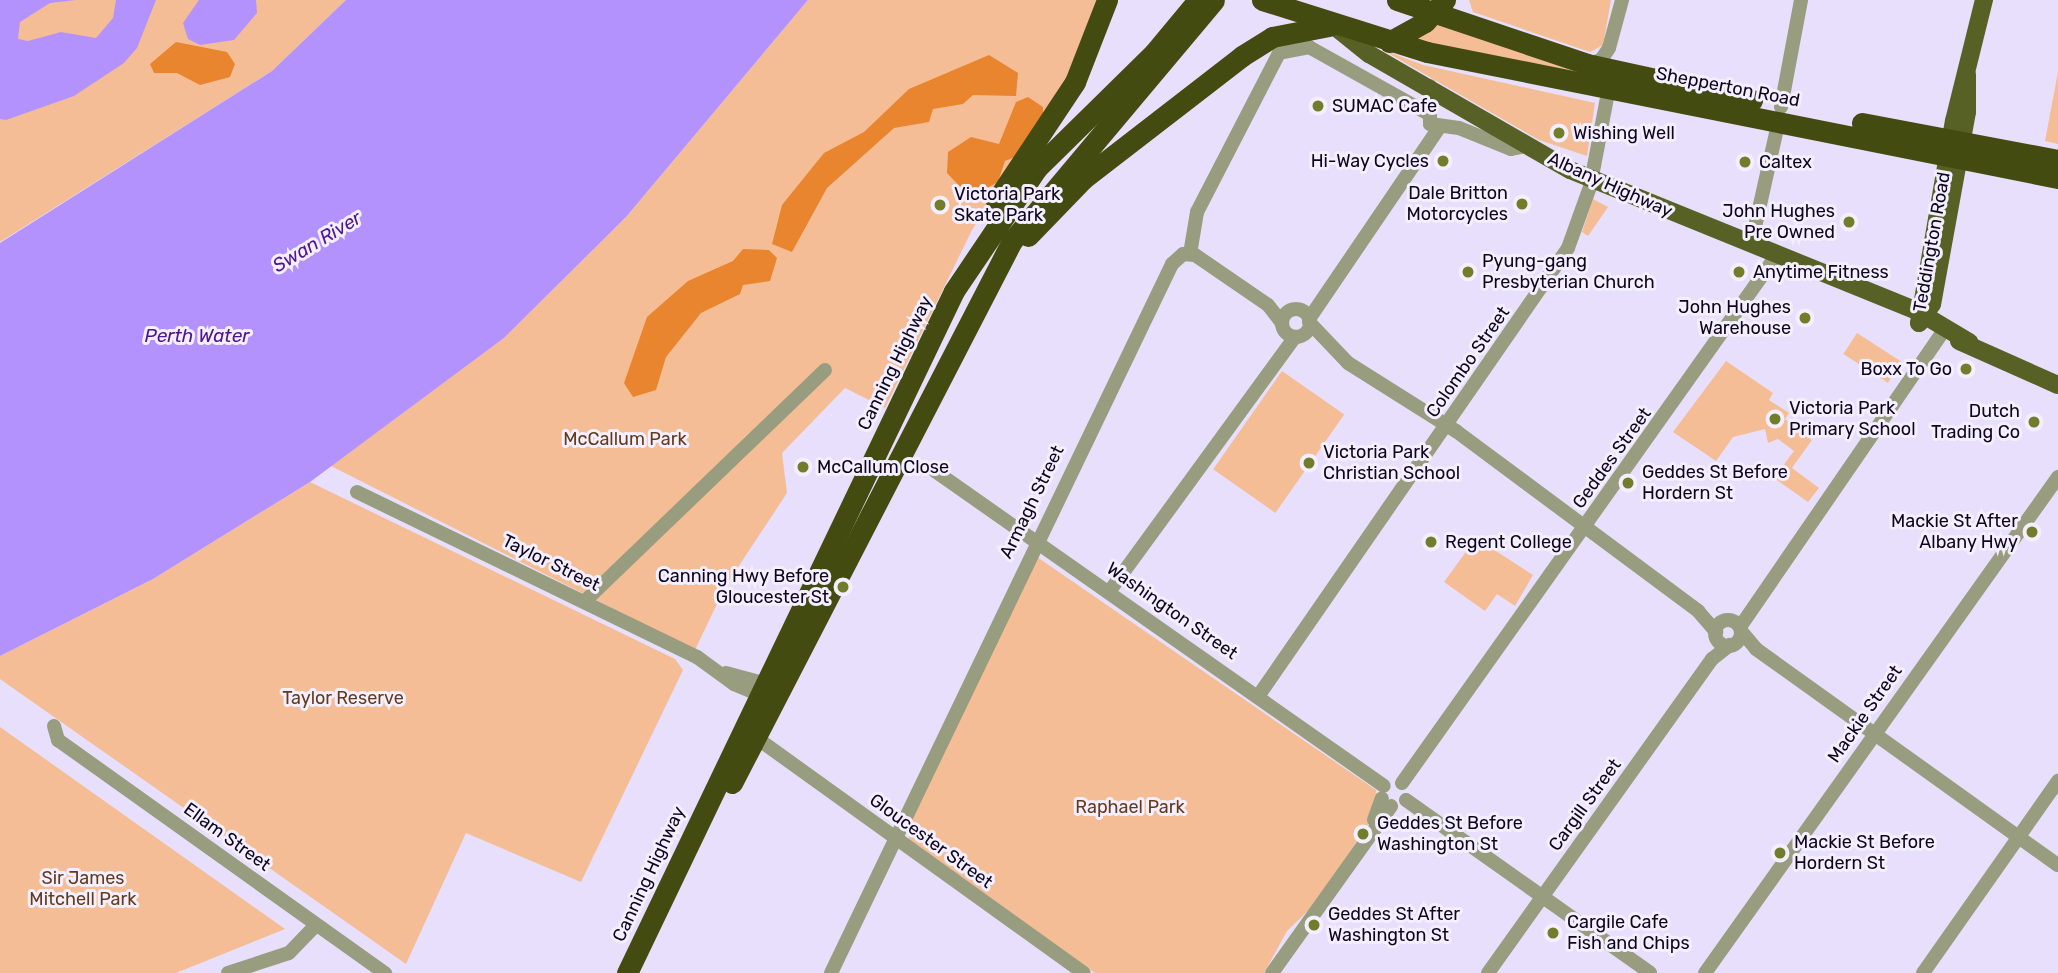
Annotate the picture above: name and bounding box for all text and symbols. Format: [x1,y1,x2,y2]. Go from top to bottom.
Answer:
street label: Shepperton Road [1654,62,1802,112]
place label: SUMAC Cafe [1332,95,1437,117]
marker: SUMAC Cafe [1310,98,1326,114]
place label: Wishing Well [1573,122,1675,144]
marker: Wishing Well [1551,125,1567,141]
street label: Albany Highway [1544,148,1676,222]
place label: Hi-Way Cycles [1310,150,1429,172]
place label: Caltex [1759,151,1812,173]
marker: Hi-Way Cycles [1435,153,1451,169]
marker: Caltex [1737,154,1753,170]
street label: Teddington Road [1909,170,1955,314]
place label: Dale Britton Motorcycles [1407,183,1508,226]
place label: Victoria Park Skate Park [954,184,1060,227]
marker: Dale Britton Motorcycles [1514,196,1530,212]
marker: Victoria Park Skate Park [932,197,948,213]
place label: John Hughes Pre Owned [1722,201,1835,244]
water label: Swan River [268,207,366,277]
marker: John Hughes Pre Owned [1841,214,1857,230]
place label: Pyung-gang Presbyterian Church [1482,251,1655,294]
place label: Anytime Fitness [1753,261,1889,283]
marker: Pyung-gang Presbyterian Church [1460,264,1476,280]
marker: Anytime Fitness [1731,264,1747,280]
street label: Canning Highway [853,292,937,434]
place label: John Hughes Warehouse [1678,297,1791,340]
street label: Colombo Street [1422,302,1514,422]
marker: John Hughes Warehouse [1797,310,1813,326]
water label: Perth Water [144,325,250,347]
place label: Boxx To Go [1860,358,1952,380]
marker: Boxx To Go [1958,361,1974,377]
place label: Victoria Park Primary School [1789,398,1916,440]
place label: Dutch Trading Co [1931,401,2020,444]
street label: Geddes Street [1568,403,1656,513]
marker: Victoria Park Primary School [1767,411,1783,427]
marker: Dutch Trading Co [2026,414,2042,430]
park label: McCallum Park [563,428,687,450]
street label: Armagh Street [995,442,1069,562]
place label: Victoria Park Christian School [1323,442,1460,484]
marker: Victoria Park Christian School [1301,455,1317,471]
place label: McCallum Close [817,456,949,478]
marker: McCallum Close [795,459,811,475]
place label: Geddes St Before Hordern St [1642,462,1788,504]
marker: Geddes St Before Hordern St [1620,475,1636,491]
place label: Mackie St After Albany Hwy [1890,511,2018,554]
marker: Mackie St After Albany Hwy [2024,524,2040,540]
street label: Taylor Street [498,530,604,596]
place label: Regent College [1445,531,1572,553]
marker: Regent College [1423,534,1439,550]
street label: Washington Street [1102,558,1242,664]
place label: Canning Hwy Before Gloucester St [657,566,829,608]
marker: Canning Hwy Before Gloucester St [835,579,851,595]
street label: Mackie Street [1823,661,1907,767]
park label: Taylor Reserve [282,687,404,709]
street label: Cargill Street [1544,755,1626,855]
street label: Gloucester Street [865,789,997,893]
park label: Raphael Park [1075,796,1185,818]
street label: Ellam Street [179,798,275,876]
street label: Canning Highway [608,803,690,945]
place label: Geddes St Before Washington St [1377,813,1523,856]
marker: Geddes St Before Washington St [1355,826,1371,842]
place label: Mackie St Before Hordern St [1794,832,1935,874]
marker: Mackie St Before Hordern St [1772,845,1788,861]
park label: Sir James Mitchell Park [29,868,137,910]
place label: Geddes St After Washington St [1328,904,1461,946]
place label: Cargile Cafe Fish and Chips [1567,912,1690,954]
marker: Geddes St After Washington St [1306,917,1322,933]
marker: Cargile Cafe Fish and Chips [1545,925,1561,941]

